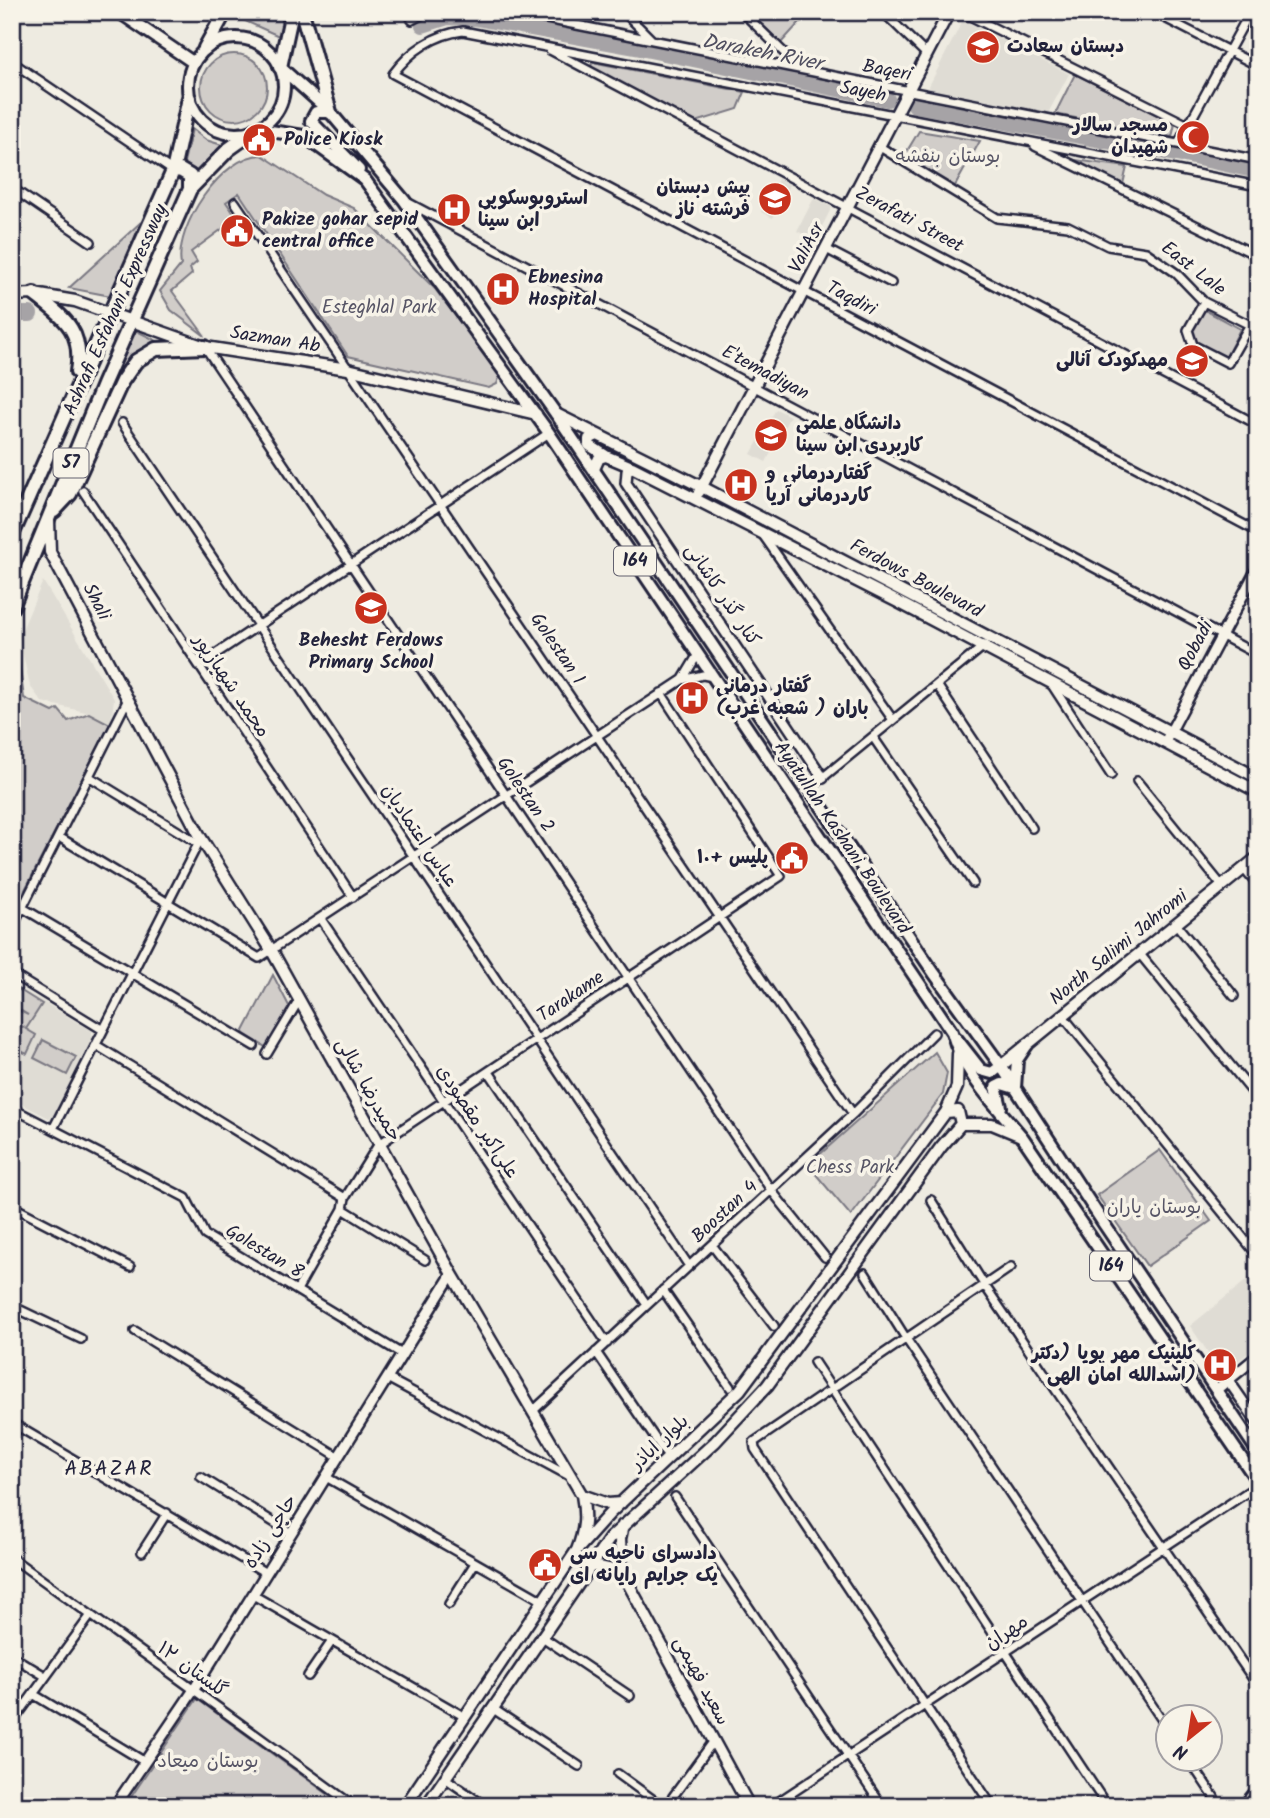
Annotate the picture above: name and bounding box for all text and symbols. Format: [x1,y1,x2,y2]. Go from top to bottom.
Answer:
water label: Darakeh River [699,25,829,82]
school or university icon: دبستان سعادت [964,28,1002,66]
place label: دبستان سعادت [1007,32,1124,62]
street label: Baqeri [860,52,916,91]
street label: Sayeh [837,73,889,111]
place label: مسجد سالار شهیدان [1071,111,1168,163]
mosque icon: مسجد سالار شهیدان [1174,118,1212,156]
public building icon: Police Kiosk [240,121,278,159]
place label: Police Kiosk [284,125,383,155]
park label: بوستان بنفشه [896,142,1000,172]
place label: پیش دبستان فرشته ناز [656,173,750,225]
street label: Zerafati Street [849,179,969,262]
school or university icon: پیش دبستان فرشته ناز [756,180,794,218]
place label: استروبوسکوپی ابن سینا [478,184,588,236]
hospital icon: استروبوسکوپی ابن سینا [435,191,473,229]
street label: Ashrafi Esfahani Expressway [56,198,177,421]
place label: Pakize gohar sepid central office [262,205,419,257]
public building icon: Pakize gohar sepid central office [218,212,256,250]
street label: ValiAsr [781,216,834,279]
street label: East Lale [1154,234,1232,304]
place label: Ebnesina Hospital [528,263,603,315]
hospital icon: Ebnesina Hospital [484,270,522,308]
street label: Taqdiri [821,273,883,325]
park label: Esteghlal Park [322,293,436,323]
street label: Sazman Ab [228,318,322,362]
street label: E'temadiyan [716,337,814,409]
school or university icon: مهدکودک آنالی [1173,342,1211,380]
place label: مهدکودک آنالی [1056,346,1168,376]
place label: دانشگاه علمی کاربردی ابن سینا [796,409,924,461]
school or university icon: دانشگاه علمی کاربردی ابن سینا [752,416,790,454]
road number: 57 [54,448,88,477]
place label: گفتاردرمانی و کاردرمانی آریا [764,459,872,511]
hospital icon: گفتاردرمانی و کاردرمانی آریا [722,466,760,504]
street label: Ferdows Boulevard [844,531,988,627]
street label: کنار گذر کاشانی [676,537,768,653]
road number: 164 [614,546,656,576]
street label: Shali [74,578,119,627]
school or university icon: Behesht Ferdows Primary School [352,589,390,627]
street label: Golestan 1 [522,607,592,691]
street label: Qobadi [1170,614,1223,677]
street label: محمد شهبازپور [184,626,277,744]
place label: Behesht Ferdows Primary School [299,626,443,678]
place label: گفتار درمانی باران ( شعبه غرب) [716,672,868,724]
hospital icon: گفتار درمانی باران ( شعبه غرب) [673,679,711,717]
street label: Ayatullah Kashani Boulevard [766,735,918,941]
street label: Golestan 2 [488,751,562,839]
street label: عباس اعتمادیان [373,778,465,894]
public building icon: پلیس +۱۰ [773,839,811,877]
place label: پلیس +۱۰ [697,843,768,873]
street label: North Salimi Jahromi [1043,882,1196,1013]
street label: Tarakame [531,963,611,1031]
street label: حمیدرضا شالی [327,1033,409,1147]
street label: علی‌اکبر مقصودی [428,1059,526,1185]
park label: Chess Park [806,1153,894,1183]
street label: Boostan 4 [685,1173,765,1251]
park label: بوستان یاران [1107,1193,1201,1223]
street label: Golestan 8 [219,1217,309,1288]
road number: 164 [1090,1252,1132,1280]
place label: کلینیک مهر پویا (دکتر اسدالله امان الهی) [1030,1339,1197,1391]
hospital icon: کلینیک مهر پویا (دکتر اسدالله امان الهی) [1201,1346,1239,1384]
street label: بلوار اباذر [622,1408,696,1480]
district label: ABAZAR [65,1453,153,1486]
street label: حاجی زاده [236,1489,306,1575]
place label: دادسرای ناحیه سی یک جرایم رایانه ای [570,1539,718,1591]
public building icon: دادسرای ناحیه سی یک جرایم رایانه ای [526,1546,564,1584]
street label: مهران [979,1607,1035,1659]
street label: سعید فهیمی [665,1631,737,1731]
street label: گلستان ۱۲ [151,1634,233,1706]
north arrow [1154,1702,1224,1772]
text: N [1169,1735,1194,1767]
park label: بوستان میعاد [157,1747,259,1777]

